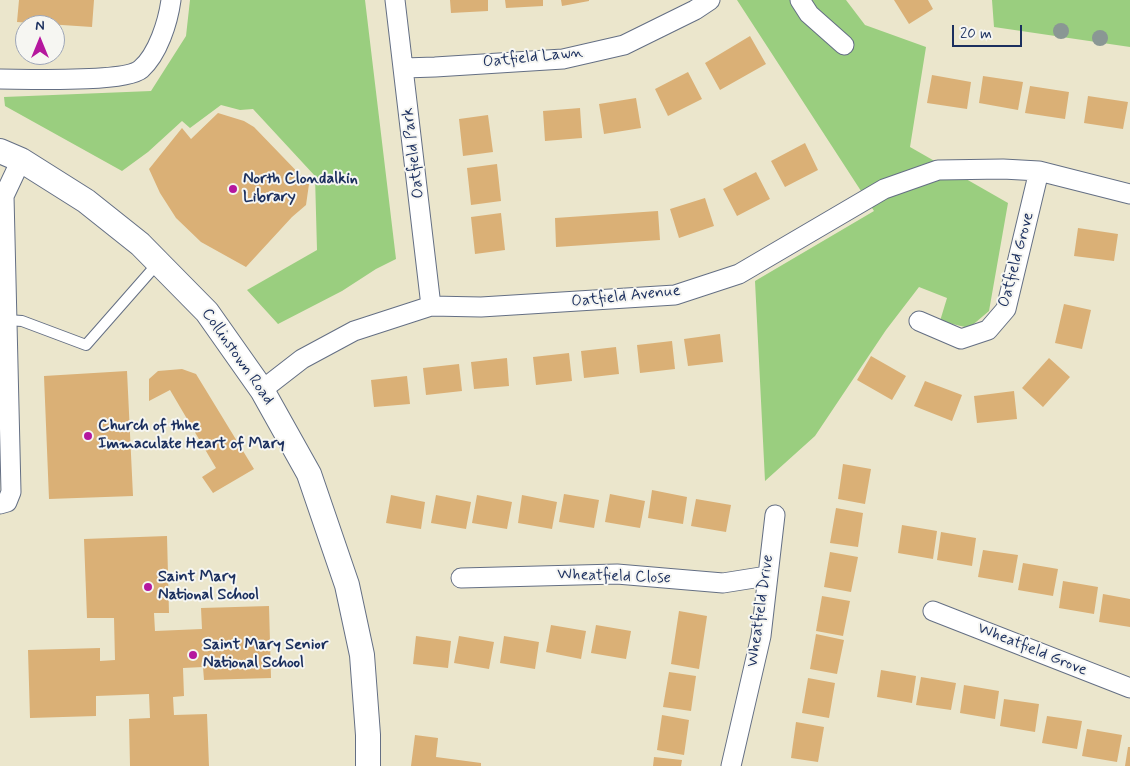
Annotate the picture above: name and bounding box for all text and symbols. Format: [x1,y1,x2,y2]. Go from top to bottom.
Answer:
north arrow [15,15,65,65]
scale bar [955,15,1025,47]
text: N [35,17,45,35]
text: 20 m [960,24,992,44]
street label: Oatfield Lawn [482,43,584,73]
street label: Oatfield Park [399,107,429,199]
place label: North Clondalkin Library [243,170,358,208]
marker: North Clondalkin Library [227,183,239,195]
street label: Oatfield Grove [995,210,1039,310]
street label: Oatfield Avenue [570,282,682,312]
street label: Collinstown Road [197,305,277,409]
place label: Church of thhe Immaculate Heart of Mary [98,417,285,455]
marker: Church of thhe Immaculate Heart of Mary [82,430,94,442]
street label: Wheatfield Drive [744,554,778,668]
street label: Wheatfield Close [557,565,671,589]
place label: Saint Mary National School [158,568,259,606]
marker: Saint Mary National School [142,581,154,593]
street label: Wheatfield Grove [974,619,1090,681]
place label: Saint Mary Senior National School [203,636,328,674]
marker: Saint Mary Senior National School [187,649,199,661]

